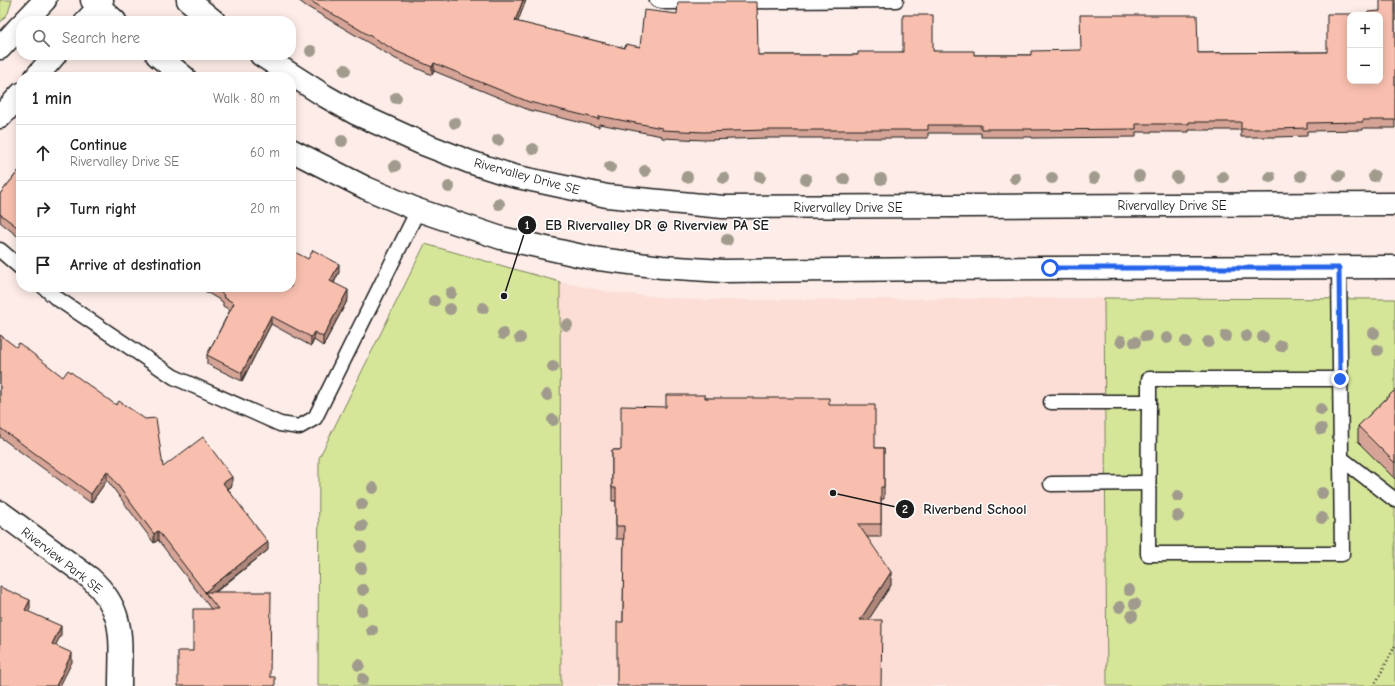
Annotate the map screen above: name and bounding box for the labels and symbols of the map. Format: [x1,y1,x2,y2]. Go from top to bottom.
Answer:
street label: Rivervalley Drive SE [472,155,582,197]
street label: Rivervalley Drive SE [1117,198,1227,213]
street label: Rivervalley Drive SE [793,200,903,215]
callout: EB Rivervalley DR @ Riverview PA SE [517,212,777,238]
text: EB Rivervalley DR @ Riverview PA SE [545,217,769,234]
text: 1 [525,218,530,232]
route start [1041,259,1059,277]
route end [1331,370,1349,388]
callout: Riverbend School [895,496,1035,522]
text: Riverbend School [923,501,1027,518]
text: 2 [902,502,908,516]
street label: Riverview Park SE [18,524,106,596]

